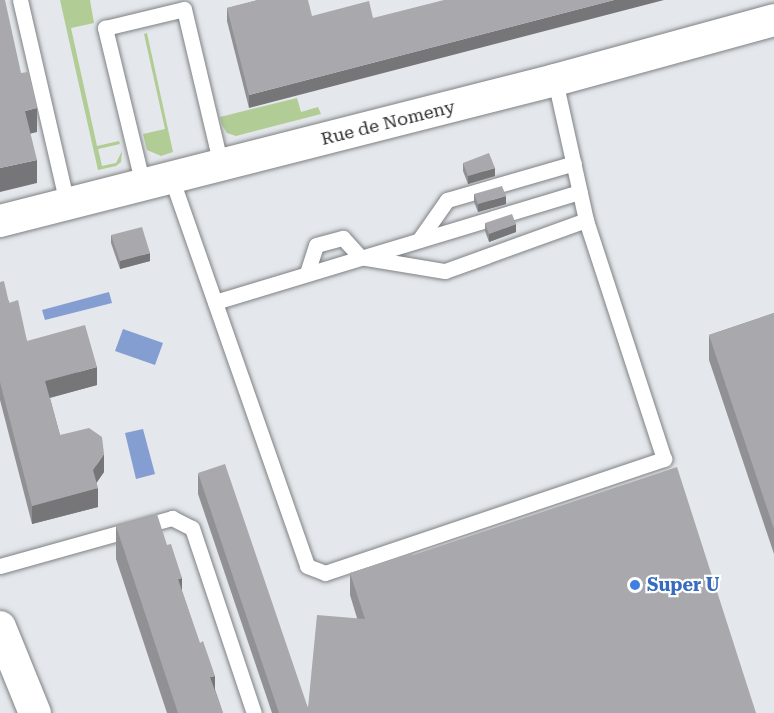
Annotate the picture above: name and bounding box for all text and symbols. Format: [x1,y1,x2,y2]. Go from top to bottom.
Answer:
street label: Rue de Nomeny [319,96,457,150]
place label: Super U [647,574,720,596]
marker: Super U [628,578,642,592]

